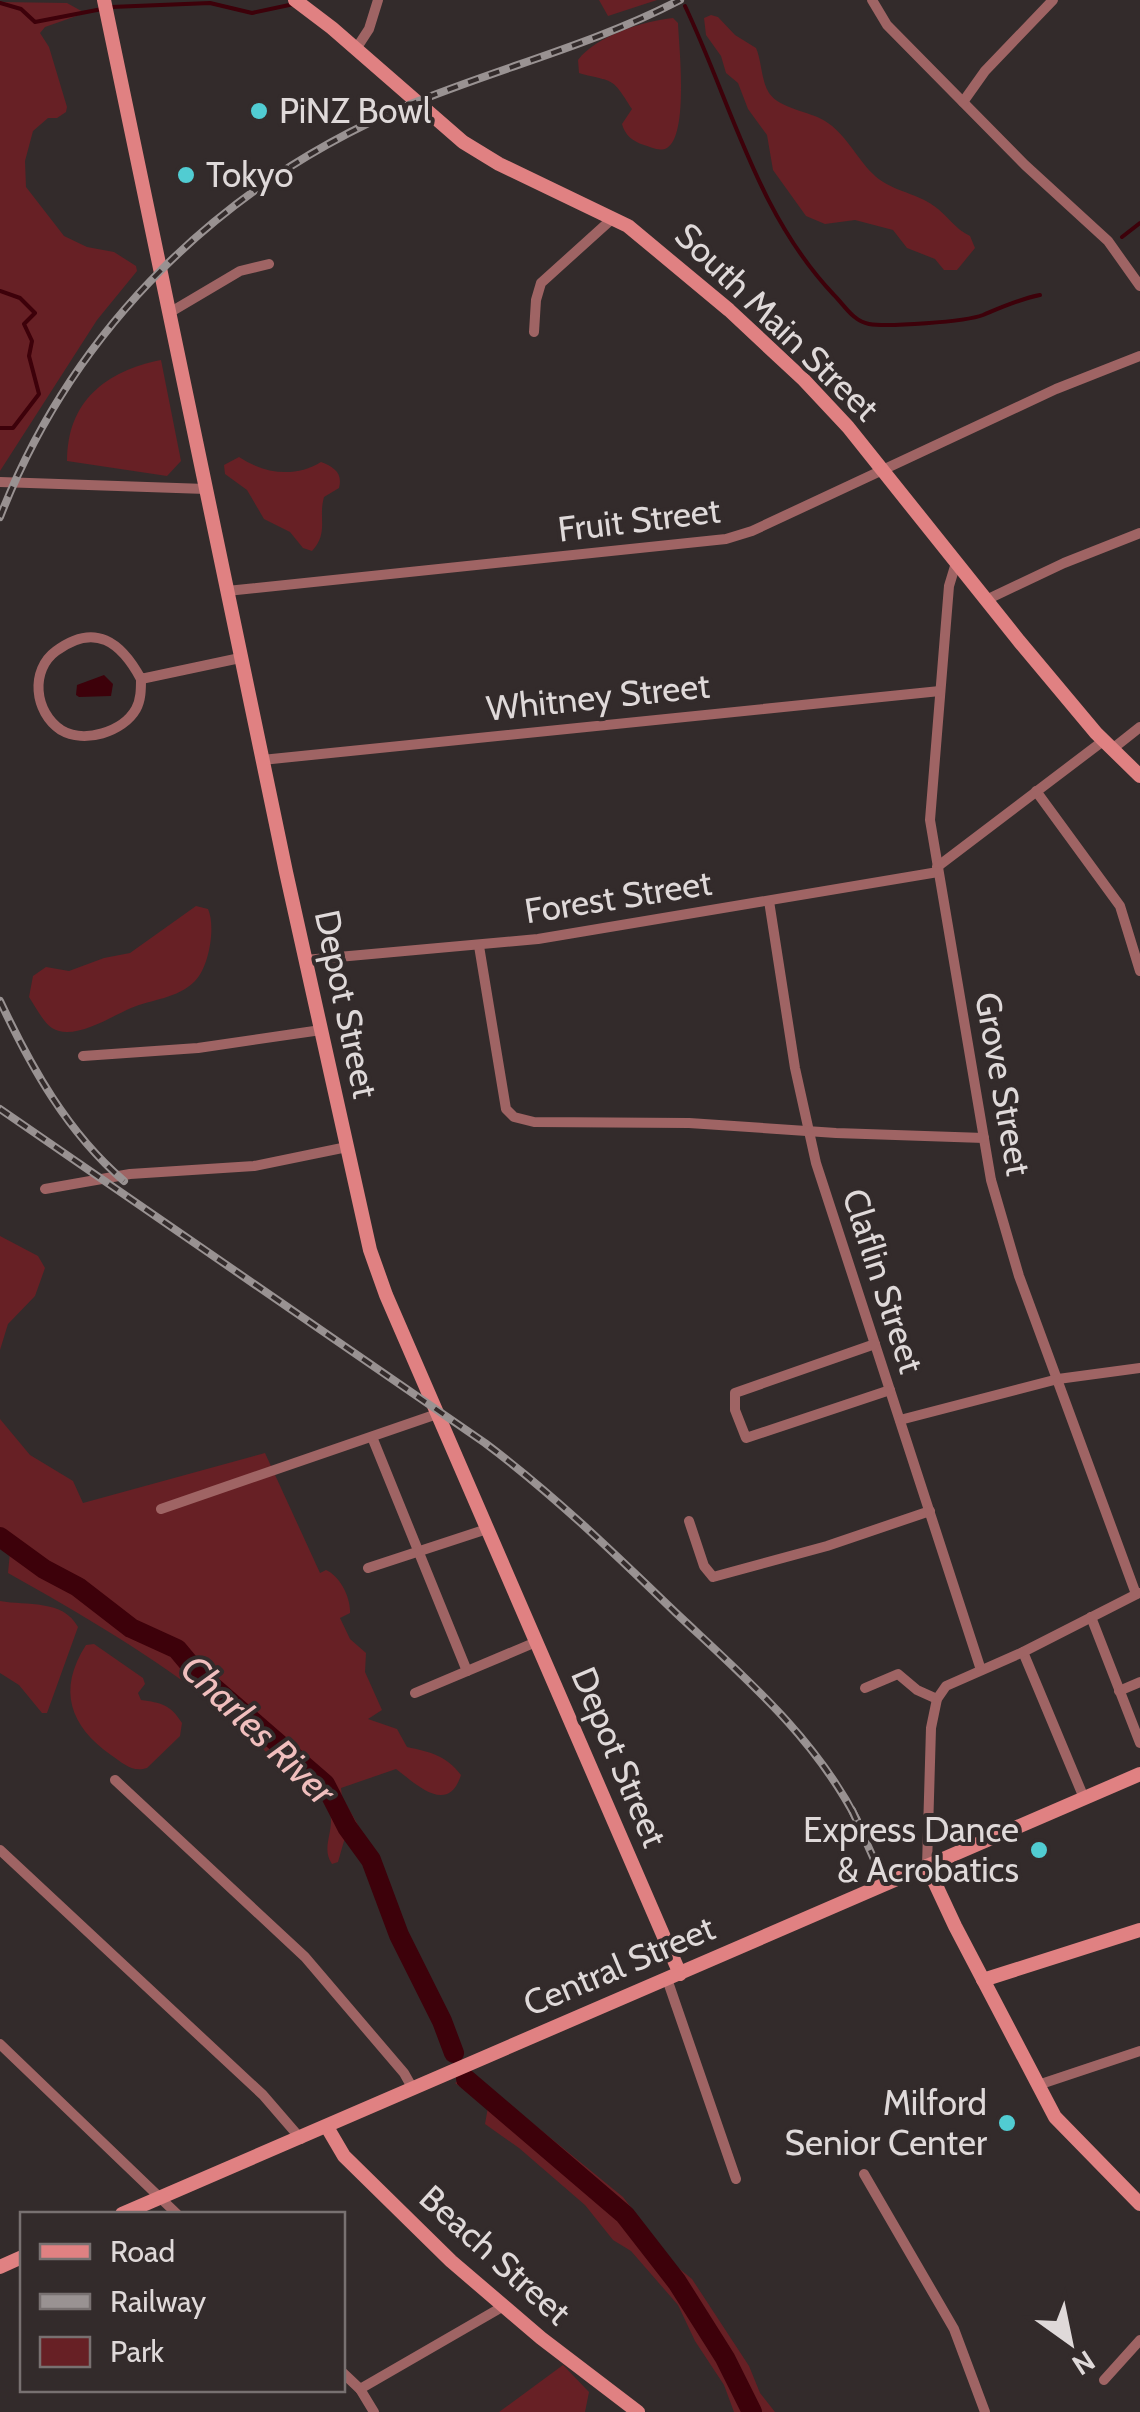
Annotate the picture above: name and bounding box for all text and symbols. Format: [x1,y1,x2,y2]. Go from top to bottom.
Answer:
place label: PiNZ Bowl [279,89,432,132]
marker: PiNZ Bowl [248,100,270,122]
place label: Tokyo [206,153,293,196]
marker: Tokyo [175,164,197,186]
street label: South Main Street [667,214,888,430]
street label: Fruit Street [555,488,723,551]
street label: Whitney Street [484,663,712,730]
street label: Forest Street [521,860,715,932]
street label: Depot Street [306,906,387,1102]
street label: Grove Street [966,989,1041,1179]
street label: Claflin Street [833,1183,934,1379]
water label: Charles River [171,1645,346,1816]
street label: Depot Street [562,1660,677,1853]
place label: Express Dance & Acrobatics [803,1808,1019,1891]
marker: Express Dance & Acrobatics [1028,1839,1050,1861]
street label: Central Street [517,1906,721,2025]
place label: Milford Senior Center [785,2081,987,2164]
marker: Milford Senior Center [996,2112,1018,2134]
street label: Beach Street [411,2176,580,2334]
legend [20,2212,345,2392]
text: Road [110,2233,175,2270]
text: Railway [110,2283,206,2320]
north arrow [1020,2292,1120,2392]
text: Park [110,2333,165,2370]
text: N [1066,2343,1101,2383]

